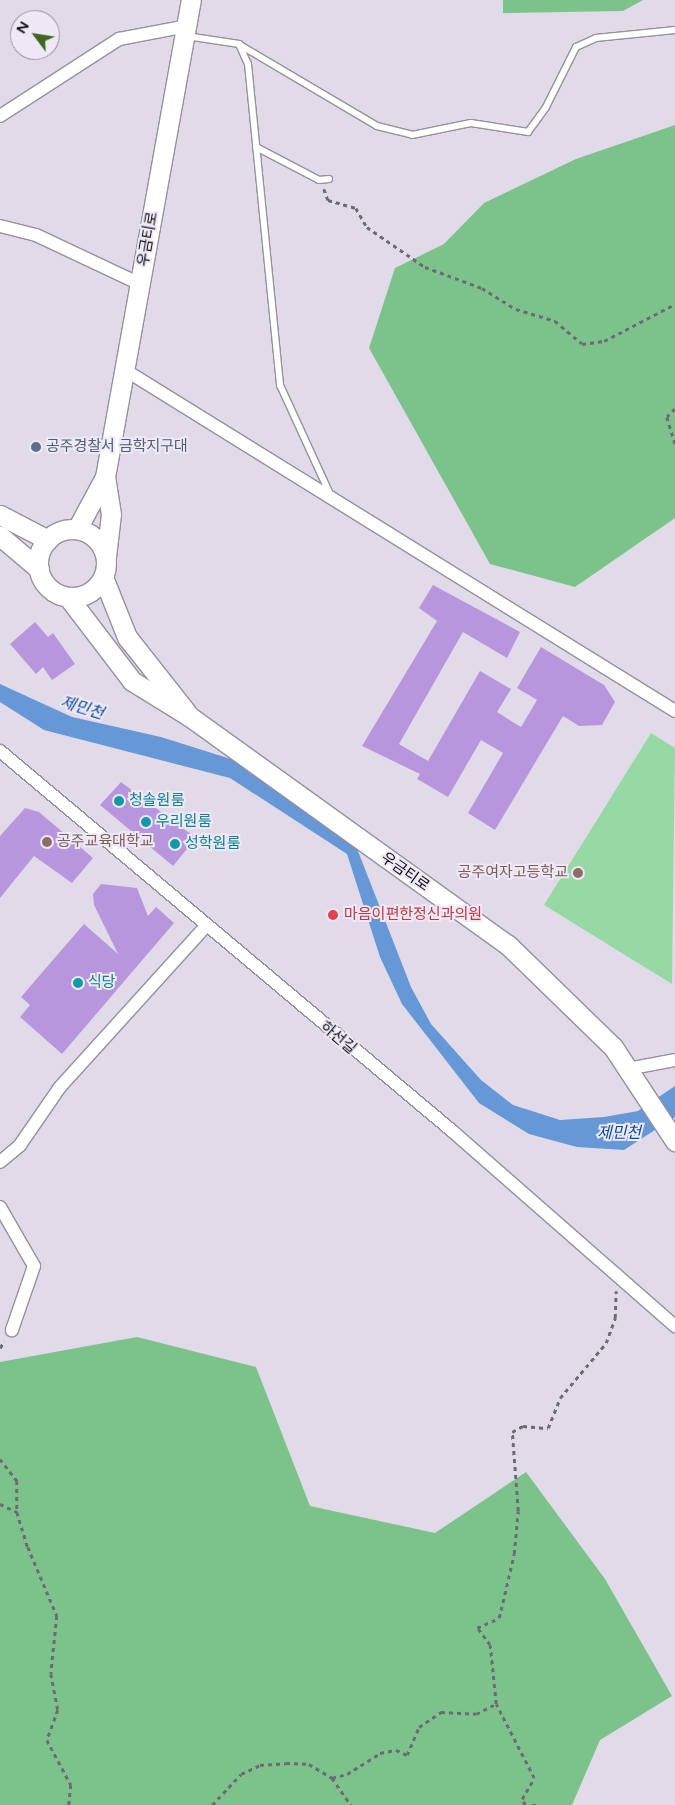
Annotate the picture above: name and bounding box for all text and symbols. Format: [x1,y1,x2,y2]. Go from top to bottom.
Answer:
north arrow [10,10,60,60]
text: N [12,18,33,37]
street label: 우금티로 [134,210,162,268]
place label: 공주경찰서 금학지구대 [46,438,188,456]
marker: 공주경찰서 금학지구대 [30,441,42,453]
water label: 제민천 [58,692,106,724]
place label: 청솔원룸 [129,792,184,810]
marker: 청솔원룸 [113,795,125,807]
place label: 우리원룸 [156,813,211,831]
marker: 우리원룸 [140,816,152,828]
place label: 공주교육대학교 [57,833,154,851]
place label: 성학원룸 [185,835,240,853]
marker: 공주교육대학교 [41,836,53,848]
marker: 성학원룸 [169,838,181,850]
street label: 우금티로 [377,849,433,895]
place label: 공주여자고등학교 [458,864,568,882]
marker: 공주여자고등학교 [572,867,584,879]
place label: 마음이편한정신과의원 [344,906,482,924]
marker: 마음이편한정신과의원 [326,908,340,922]
place label: 식당 [88,974,116,992]
marker: 식당 [72,977,84,989]
street label: 하선길 [316,1018,360,1058]
water label: 제민천 [597,1123,641,1143]

